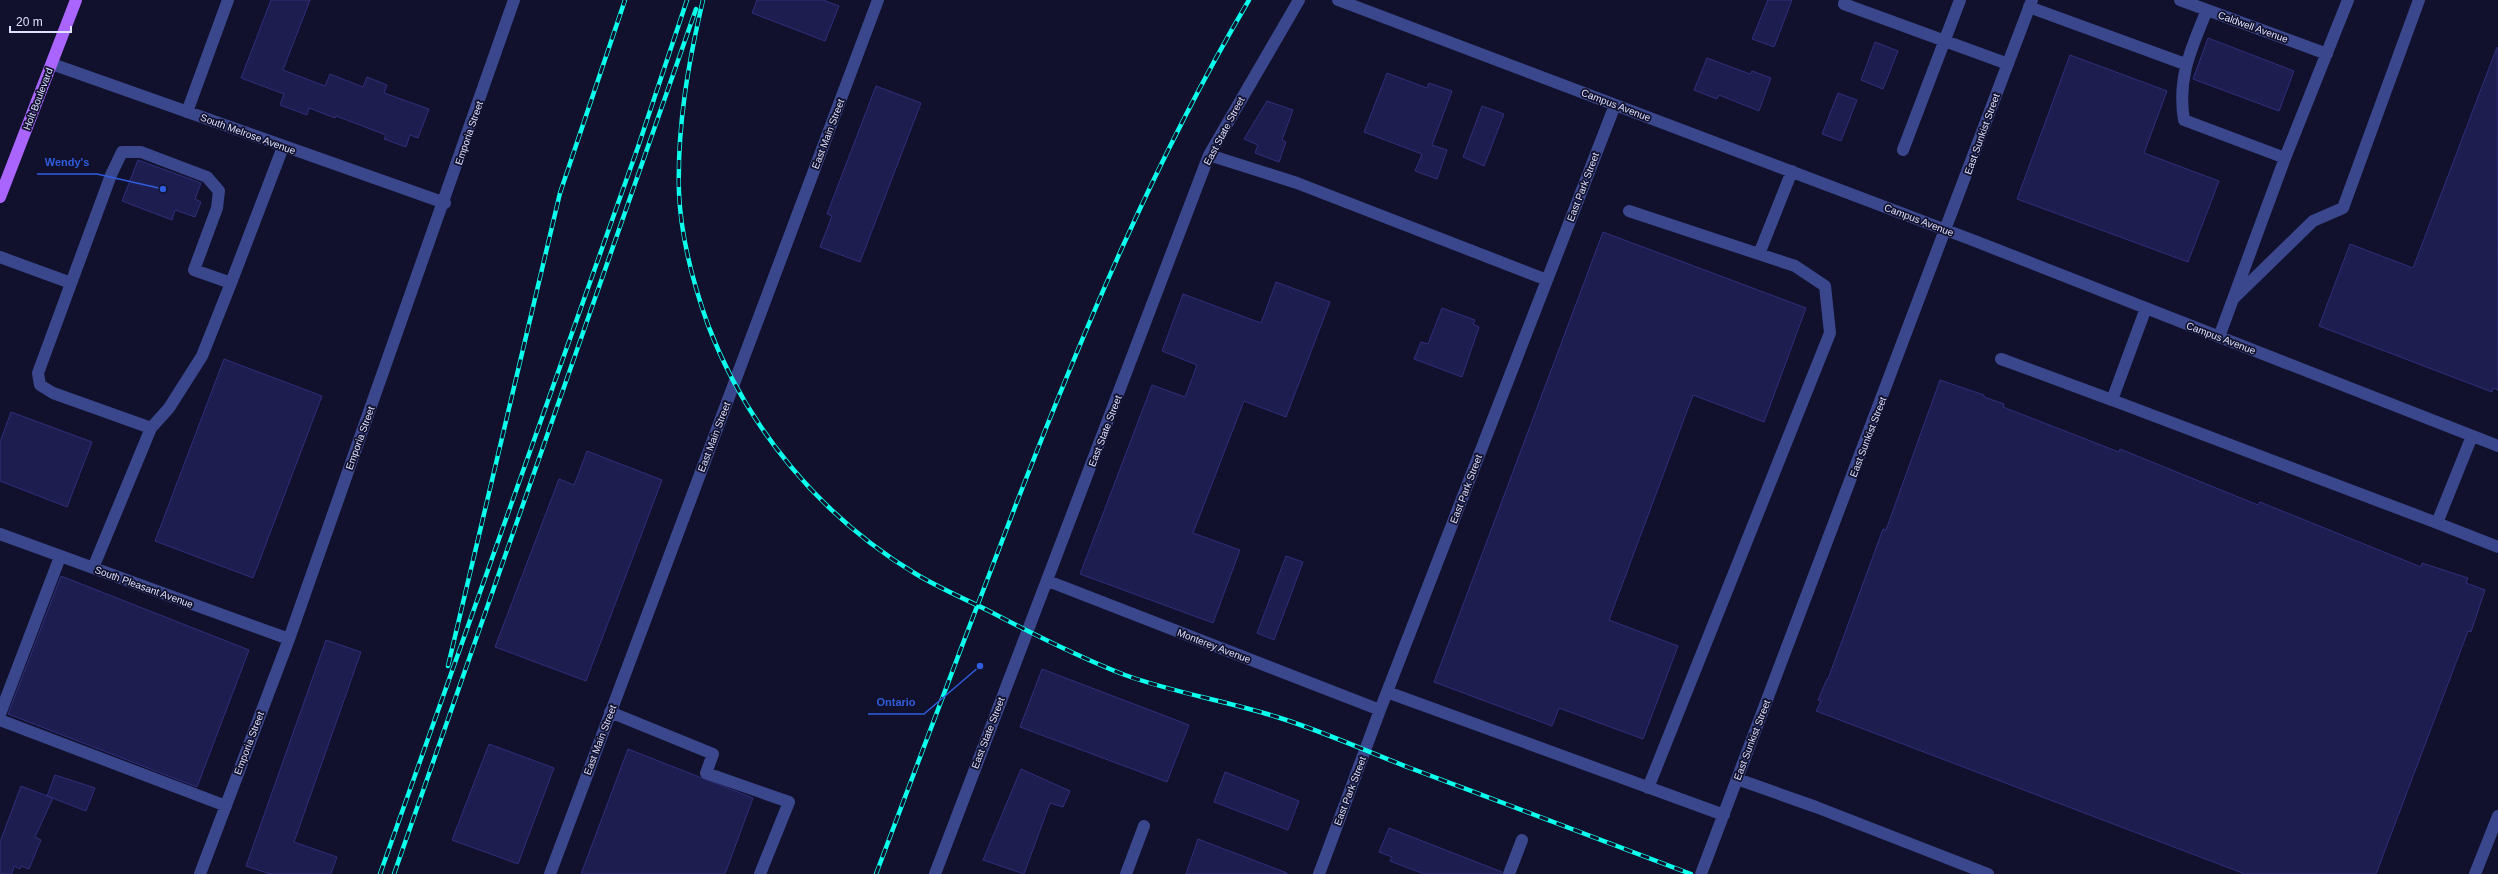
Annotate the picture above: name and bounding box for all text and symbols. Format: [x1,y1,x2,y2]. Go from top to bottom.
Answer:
scale bar [10,8,71,34]
street label: Caldwell Avenue [2216,9,2290,45]
text: 20 m [16,15,43,29]
street label: Holt Boulevard [21,66,55,132]
street label: Campus Avenue [1580,87,1653,123]
street label: East Sunkist Street [1962,92,2002,176]
street label: East State Street [1201,95,1247,167]
street label: East Main Street [810,97,846,170]
street label: Emporia Street [453,99,485,166]
street label: South Melrose Avenue [199,112,297,156]
callout: Wendy's [37,151,97,174]
street label: East Park Street [1565,151,1601,223]
text: Wendy's [45,156,89,168]
street label: Campus Avenue [1883,202,1956,238]
street label: Campus Avenue [2185,320,2258,356]
street label: East State Street [1086,394,1124,468]
street label: East Sunkist Street [1848,395,1888,479]
street label: East Main Street [696,400,732,473]
street label: Emporia Street [343,405,377,471]
street label: East Park Street [1448,453,1484,525]
street label: South Pleasant Avenue [93,564,195,610]
street label: Monterey Avenue [1176,627,1253,665]
callout: Ontario [868,691,924,714]
text: Ontario [876,696,916,708]
street label: East State Street [969,696,1007,770]
street label: East Sunkist Street [1732,698,1772,782]
street label: East Main Street [582,703,618,776]
street label: Emporia Street [232,710,266,776]
street label: East Park Street [1332,755,1368,827]

